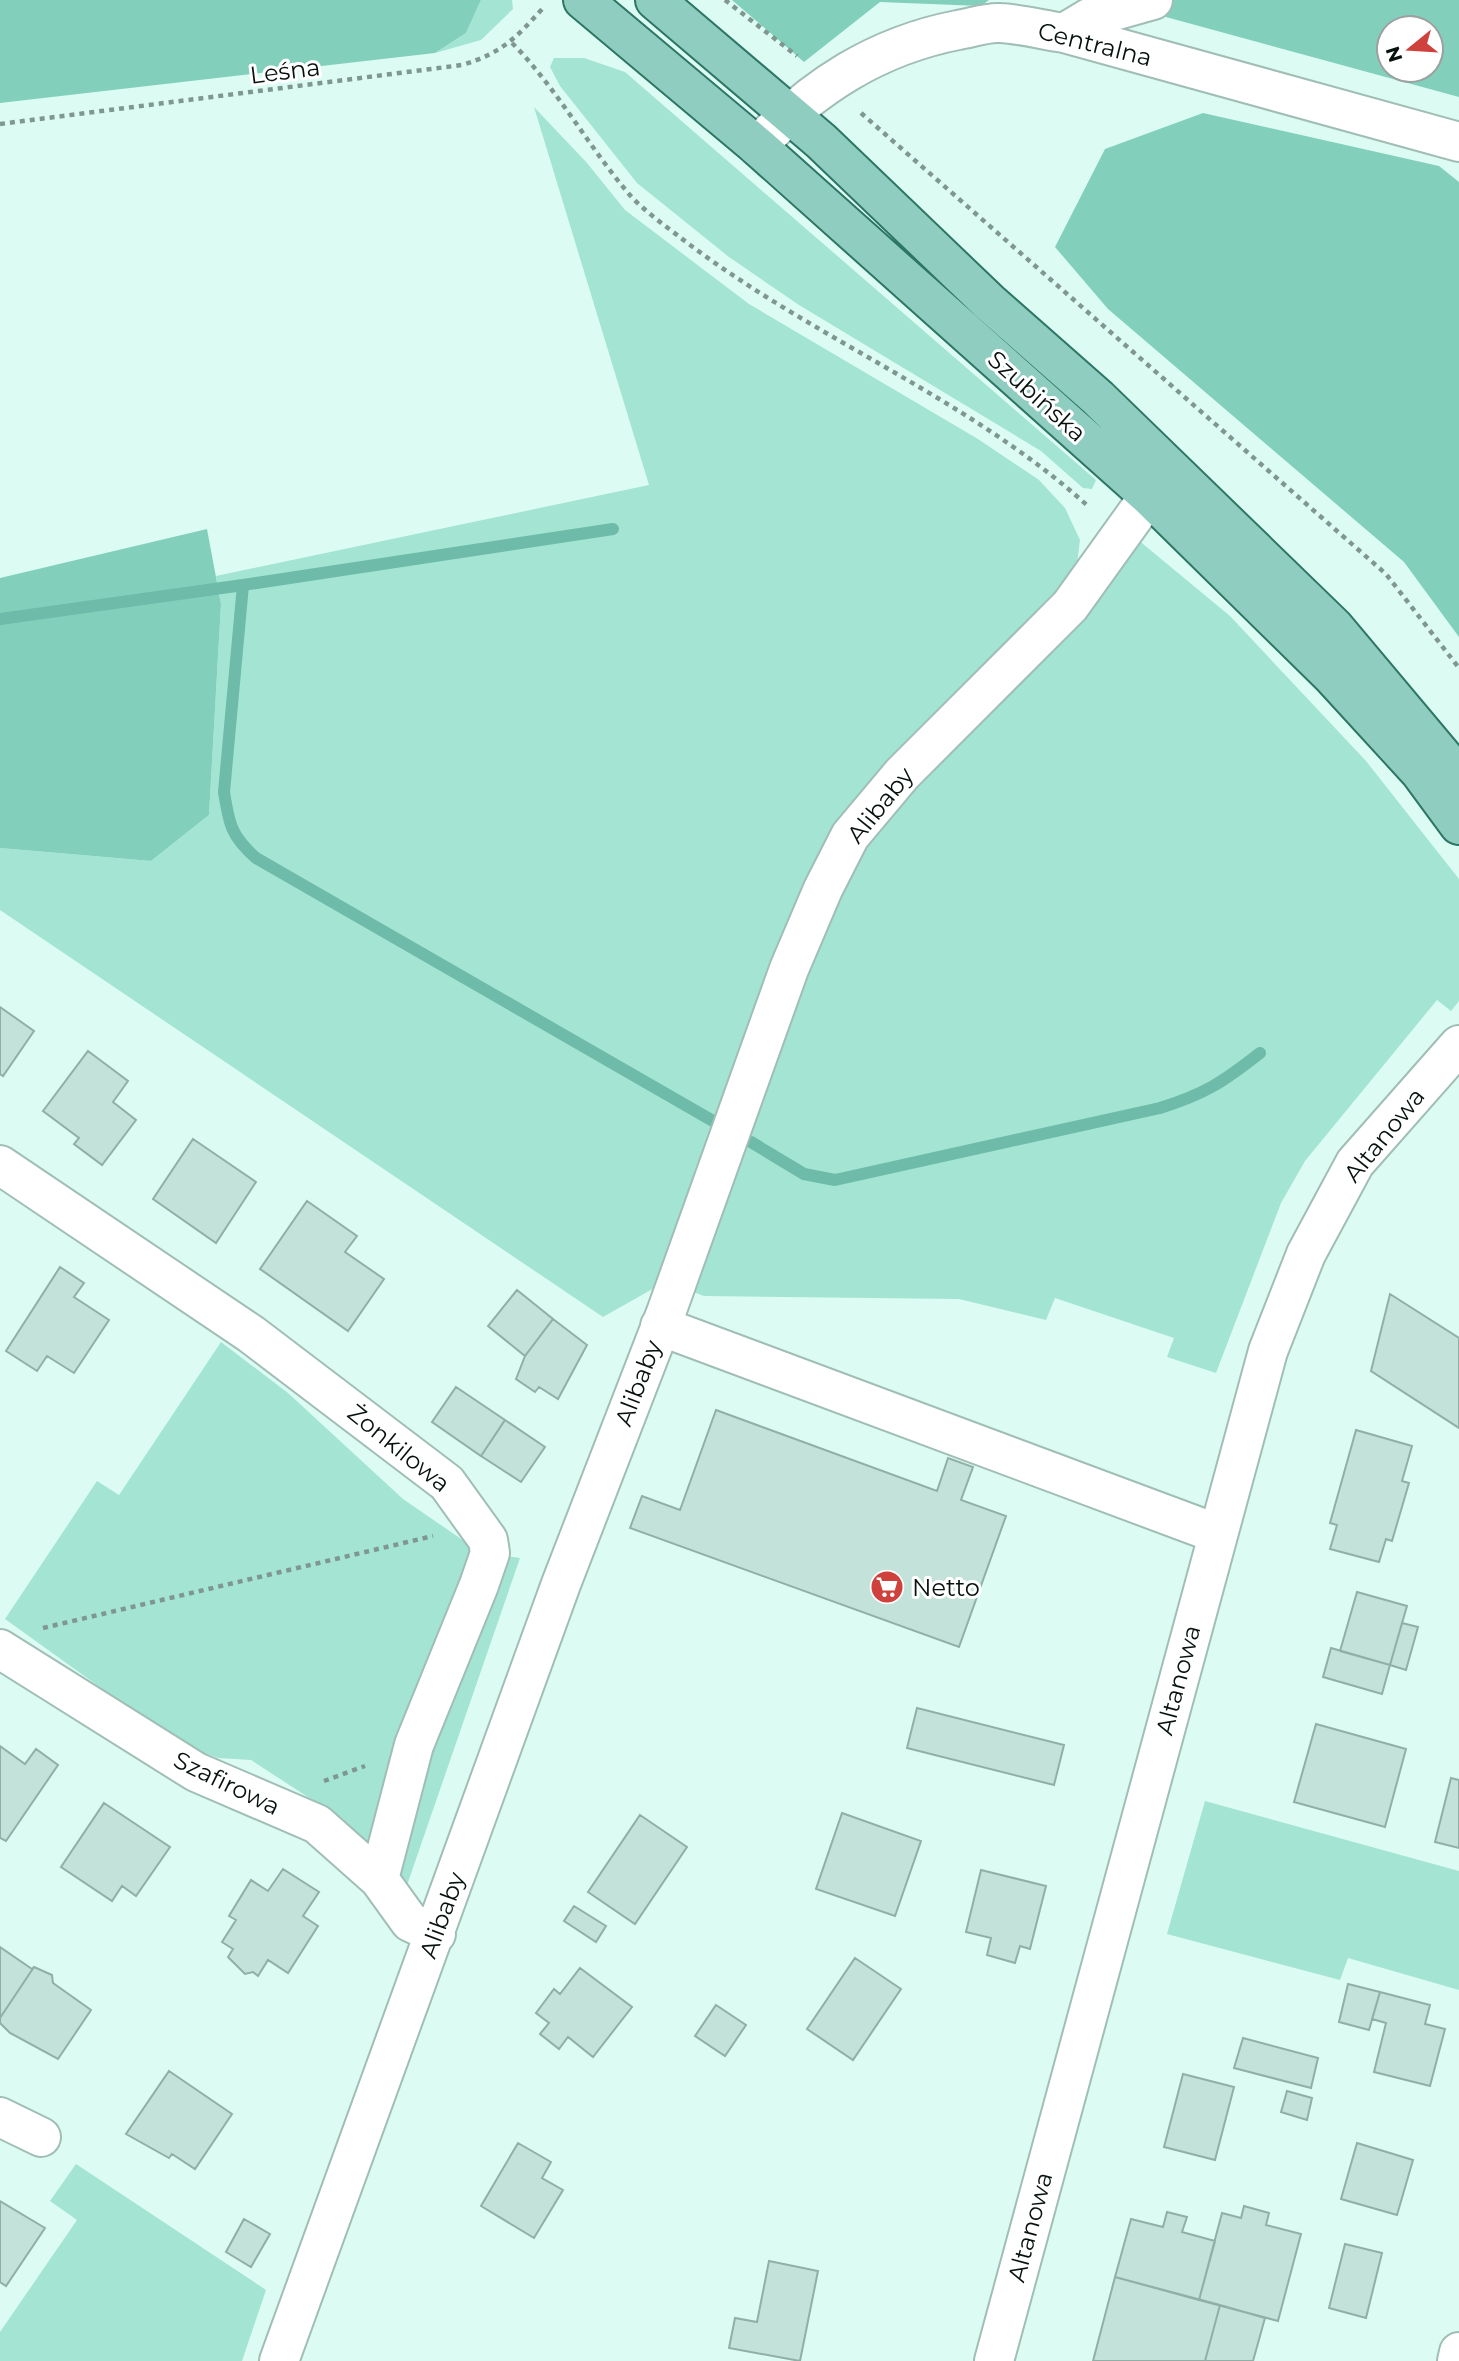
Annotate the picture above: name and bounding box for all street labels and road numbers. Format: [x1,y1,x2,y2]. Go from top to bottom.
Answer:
street label: Centralna [1035,16,1155,72]
street label: Leśna [248,52,322,90]
street label: Szubińska [982,344,1092,448]
street label: Alibaby [841,761,919,849]
street label: Altanowa [1337,1082,1431,1188]
street label: Alibaby [608,1336,668,1430]
street label: Żonkilowa [342,1398,456,1498]
street label: Altanowa [1149,1622,1207,1738]
street label: Szafirowa [169,1745,285,1821]
street label: Alibaby [413,1868,471,1962]
street label: Altanowa [1001,2169,1059,2285]

